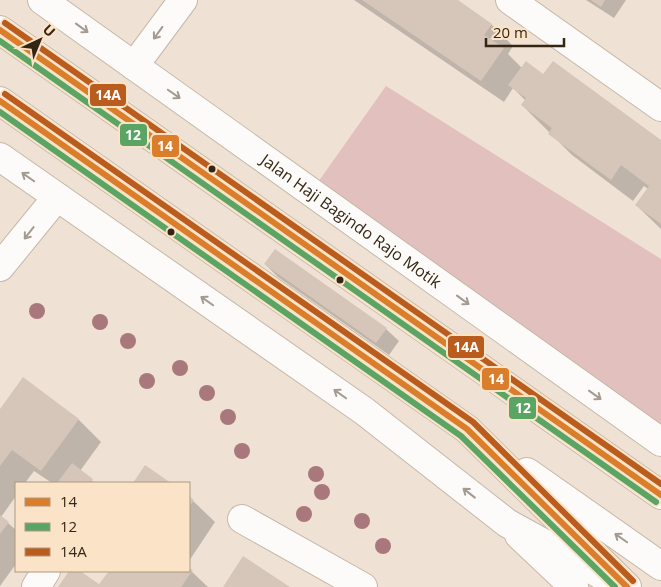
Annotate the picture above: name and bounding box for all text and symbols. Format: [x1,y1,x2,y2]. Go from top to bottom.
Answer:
north arrow [15,15,65,65]
scale bar [486,15,564,47]
text: U [39,20,60,41]
text: 20 m [493,22,528,42]
one-way arrow [75,23,89,33]
one-way arrow [153,26,164,39]
line badge: 14A [89,83,127,107]
text: 14A [95,85,121,104]
one-way arrow [167,89,181,99]
line badge: 12 [119,123,148,147]
text: 12 [125,125,141,144]
line badge: 14 [151,134,180,158]
text: 14 [157,136,173,155]
street label: Jalan Haji Bagindo Rajo Motik [255,148,446,293]
unlabelled marker [207,164,217,174]
one-way arrow [22,172,36,182]
one-way arrow [24,226,35,239]
unlabelled marker [166,227,176,237]
unlabelled marker [335,275,345,285]
one-way arrow [456,295,469,306]
one-way arrow [200,296,214,306]
line badge: 14A [447,335,485,359]
text: 14A [453,337,479,356]
line badge: 14 [481,367,510,391]
text: 14 [488,369,504,388]
one-way arrow [333,389,347,399]
one-way arrow [588,390,602,400]
line badge: 12 [508,396,537,420]
text: 12 [515,398,531,417]
legend [15,482,190,572]
one-way arrow [463,488,476,499]
text: 14 [60,491,78,511]
text: 12 [60,516,77,536]
one-way arrow [614,533,628,543]
text: 14A [60,541,87,561]

